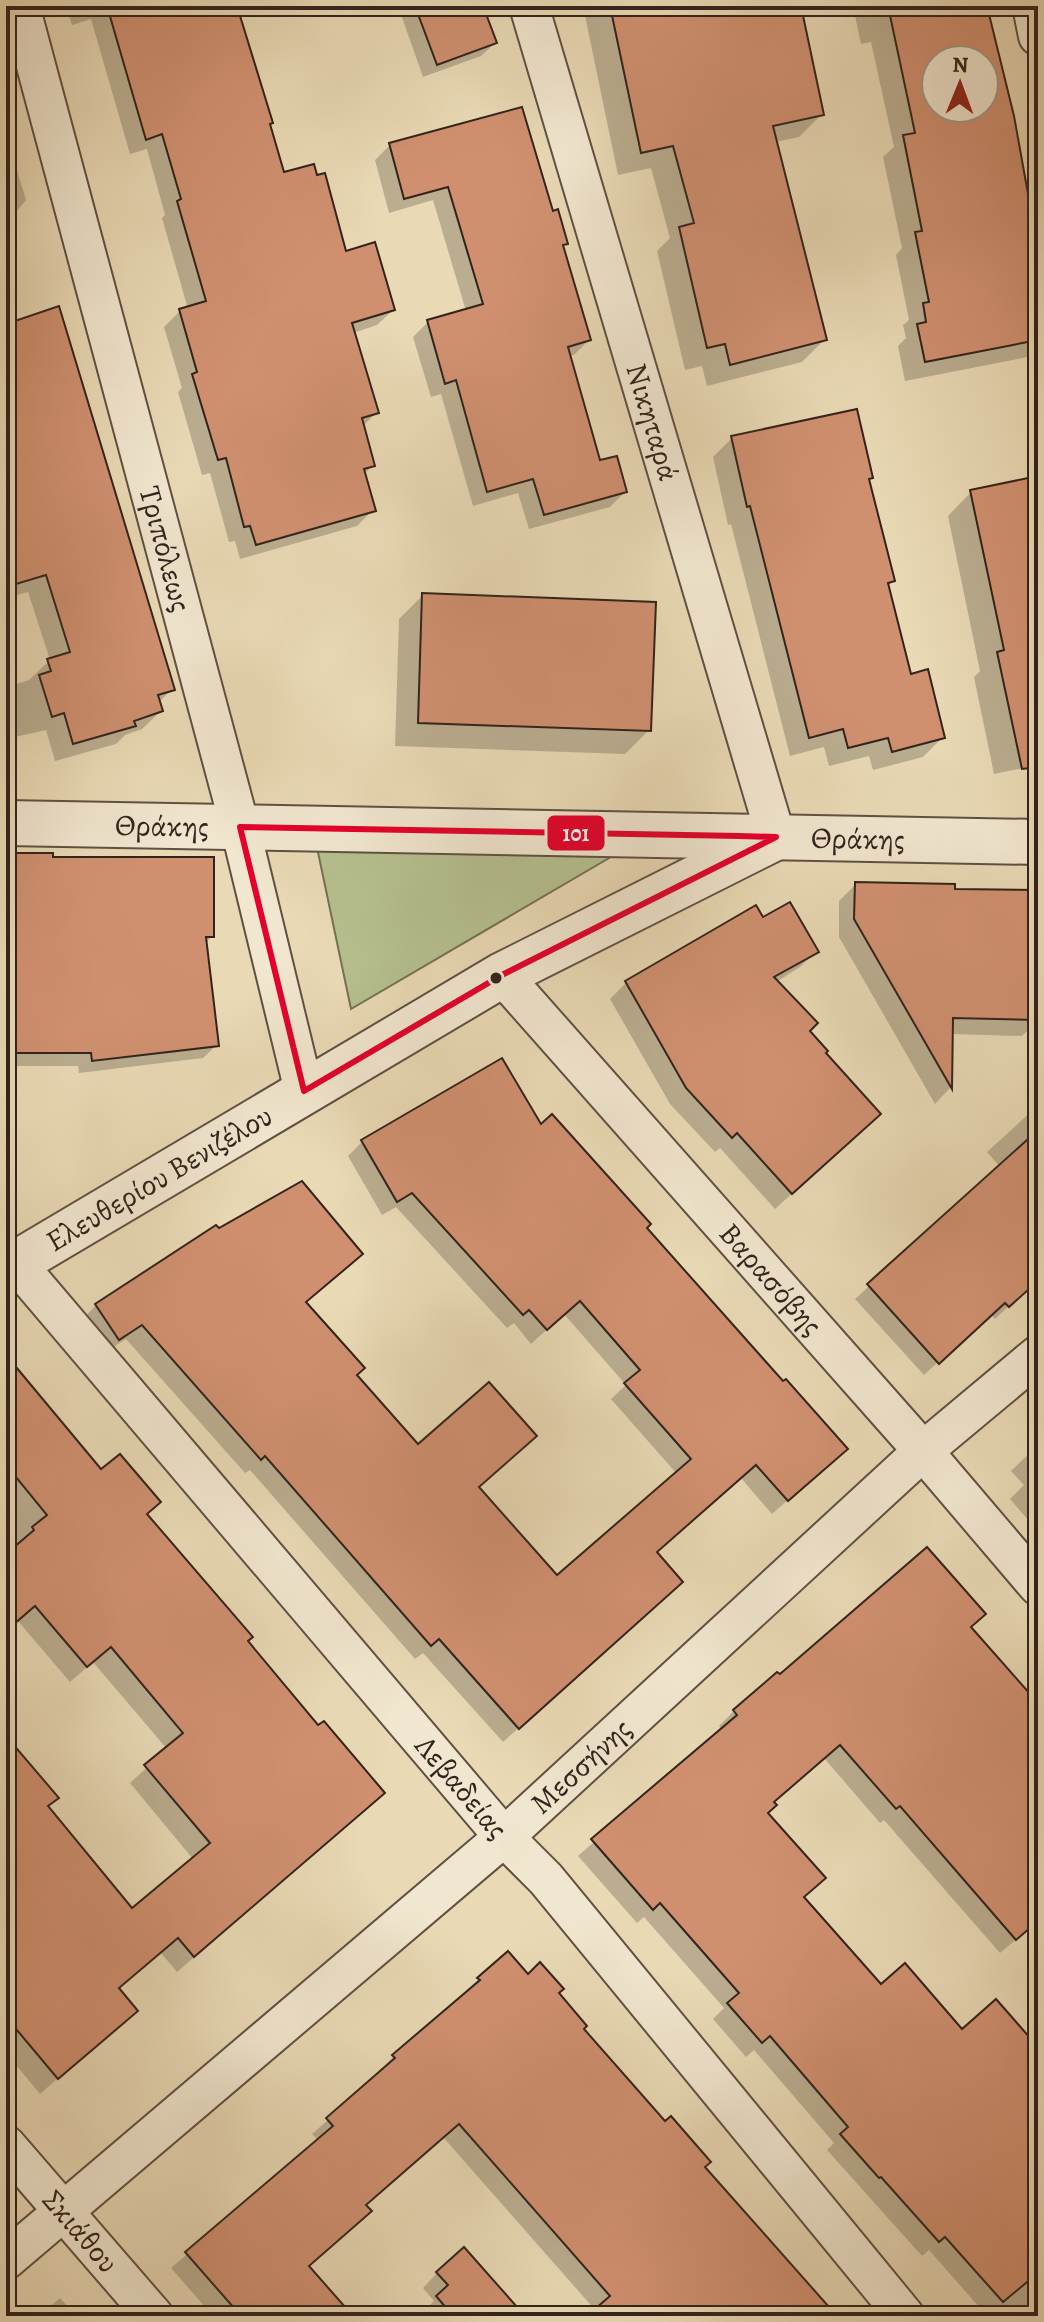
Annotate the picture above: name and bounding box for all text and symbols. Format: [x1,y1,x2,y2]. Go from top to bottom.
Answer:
north arrow [920,44,1000,124]
text: N [952,50,969,80]
street label: Νικηταρά [616,358,689,486]
street label: Τριπόλεως [130,482,201,616]
street label: Θράκης [115,805,209,847]
line badge: 101 [546,814,606,852]
street label: Θράκης [811,818,905,860]
text: 101 [563,819,590,849]
unlabelled marker [488,970,504,986]
street label: Ελευθερίου Βενιζέλου [39,1096,280,1261]
street label: Βαρασόβης [710,1214,832,1344]
street label: Μεσσήνης [522,1709,640,1823]
street label: Λεβαδείας [405,1726,517,1848]
street label: Σκιάθου [33,2181,128,2281]

